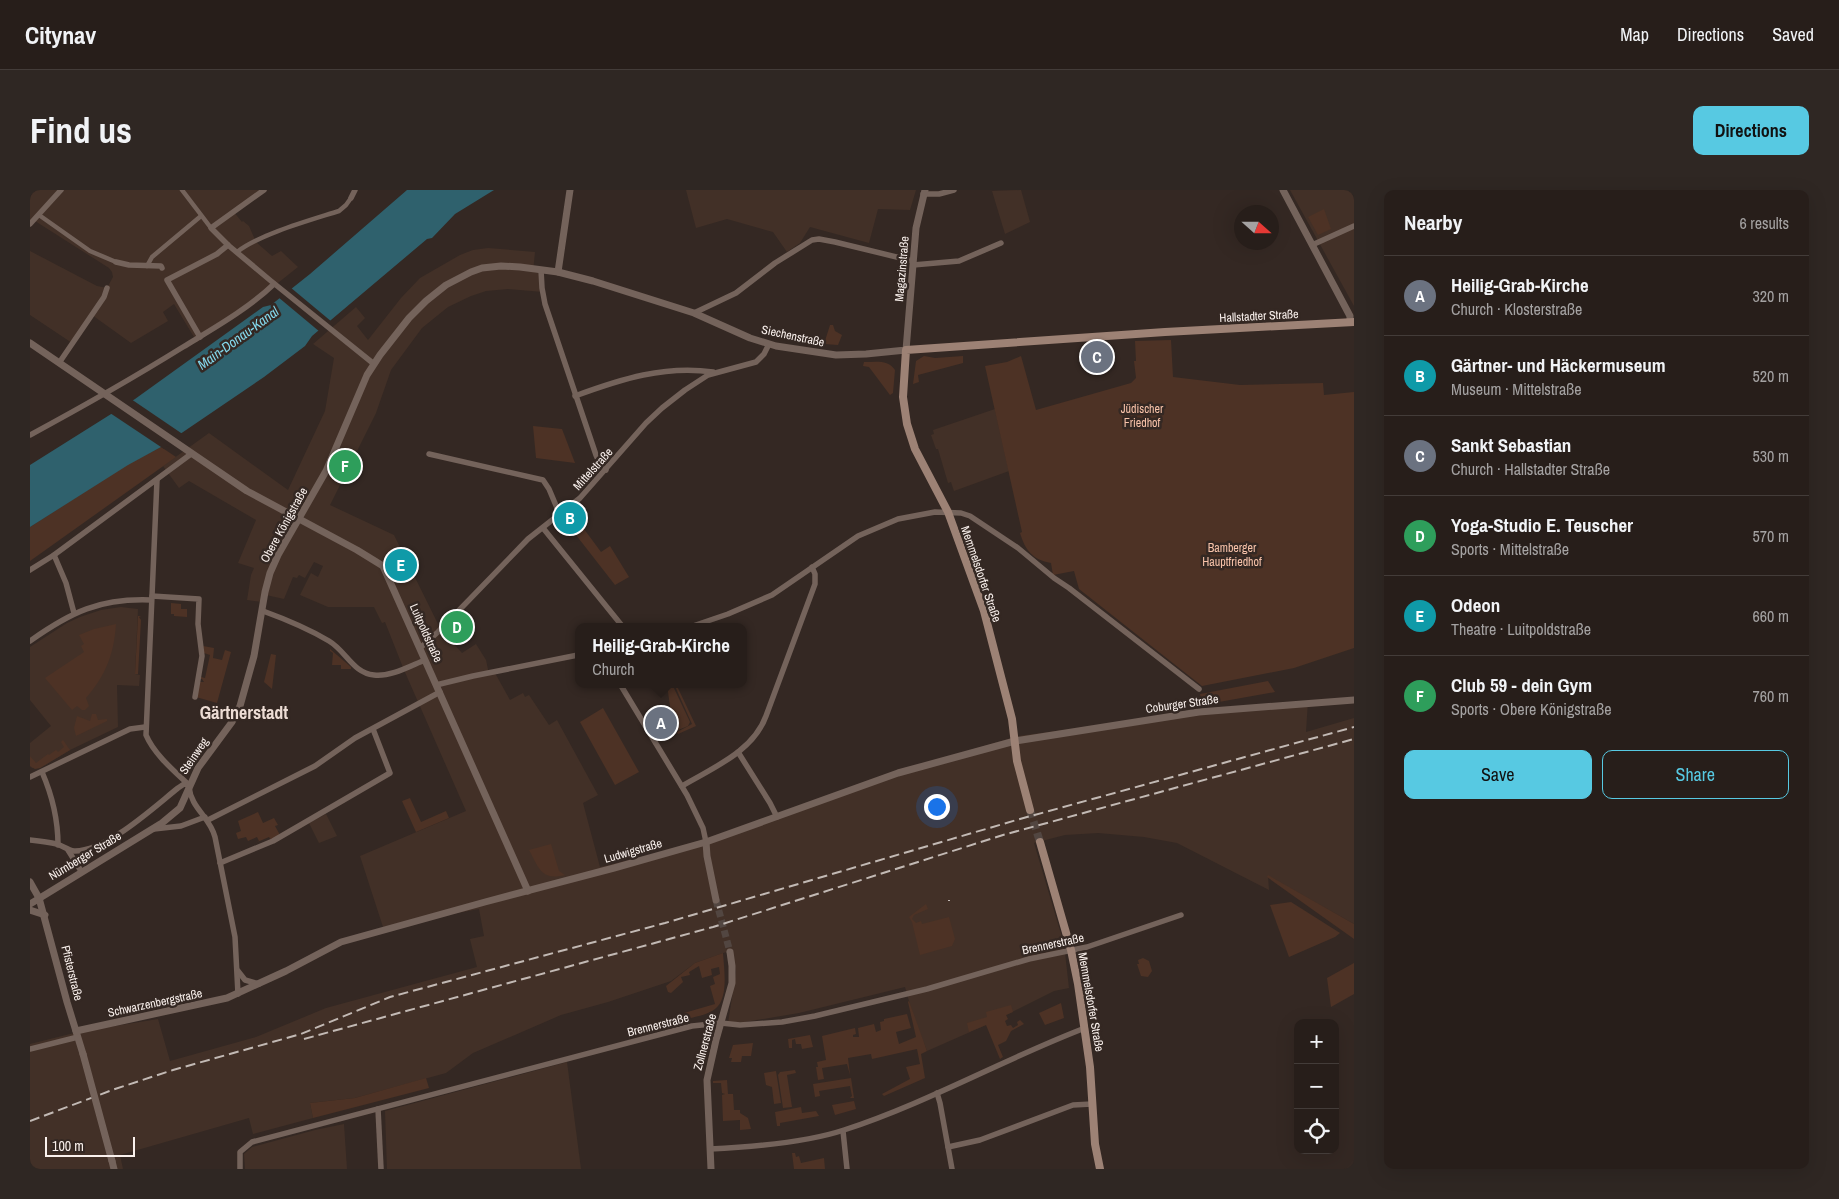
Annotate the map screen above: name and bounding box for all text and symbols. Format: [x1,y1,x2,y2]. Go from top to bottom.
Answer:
text: Citynav [25,19,96,51]
text: Map [1620,22,1649,47]
text: Directions [1677,22,1744,47]
text: Saved [1772,22,1814,47]
button: Directions [1693,106,1809,155]
text: Find us [30,107,132,154]
north arrow [1234,205,1279,250]
text: Nearby [1404,208,1462,237]
text: 6 results [1739,212,1789,234]
street label: Magazinstraße [891,236,913,302]
text: Heilig-Grab-Kirche [1451,272,1589,298]
text: A [1415,285,1425,307]
text: 320 m [1753,285,1789,307]
text: Church · Klosterstraße [1451,298,1582,320]
water label: Main-Donau-Kanal [194,302,283,374]
street label: Hallstadter Straße [1219,306,1299,326]
street label: Siechenstraße [760,322,826,350]
pin: C [1081,338,1113,376]
text: Gärtner- und Häckermuseum [1451,352,1666,378]
text: B [1415,365,1425,387]
text: 520 m [1753,365,1789,387]
text: Museum · Mittelstraße [1451,378,1582,400]
park label: Jüdischer Friedhof [1121,401,1164,431]
text: Sankt Sebastian [1451,432,1571,458]
street label: Mittelstraße [570,444,616,494]
text: C [1415,445,1425,467]
text: 530 m [1753,445,1789,467]
pin: F [329,447,361,485]
text: Church · Hallstadter Straße [1451,458,1610,480]
street label: Obere Königstraße [257,485,311,565]
pin: B [554,499,586,537]
text: Yoga-Studio E. Teuscher [1451,512,1633,538]
street label: Memmelsdorfer Straße [957,524,1005,624]
text: D [1415,525,1425,547]
text: 570 m [1753,525,1789,547]
text: Sports · Mittelstraße [1451,538,1569,560]
park label: Bamberger Hauptfriedhof [1202,540,1262,570]
pin: E [385,546,417,584]
text: Odeon [1451,592,1500,618]
street label: Luitpoldstraße [406,601,446,665]
text: E [1416,605,1424,627]
text: 660 m [1753,605,1789,627]
pin: D [441,608,473,646]
text: Theatre · Luitpoldstraße [1451,618,1591,640]
popup [575,623,747,688]
text: Heilig-Grab-Kirche [592,632,730,658]
text: Church [592,658,634,680]
text: Club 59 - dein Gym [1451,672,1592,698]
text: F [1416,685,1424,707]
text: 760 m [1753,685,1789,707]
street label: Coburger Straße [1145,691,1219,717]
text: Sports · Obere Königstraße [1451,698,1611,720]
district label: Gärtnerstadt [200,700,288,725]
pin: A [645,704,677,742]
street label: Steinweg [176,734,212,777]
button: Save [1404,750,1592,799]
button: Share [1602,750,1789,799]
your location [924,794,950,820]
street label: Nürnberger Straße [46,828,124,884]
street label: Ludwigstraße [602,835,664,867]
street label: Brennerstraße [1021,930,1085,958]
street label: Pfisterstraße [57,944,87,1002]
street label: Memmelsdorfer Straße [1074,951,1108,1053]
street label: Schwarzenbergstraße [106,985,204,1021]
street label: Brennerstraße [626,1010,690,1040]
street label: Zollnerstraße [690,1012,720,1072]
map controls [1294,1019,1339,1154]
button: + [1294,1019,1339,1064]
button: − [1294,1064,1339,1109]
button: locate [1294,1109,1339,1154]
scale bar [45,1134,135,1157]
text: 100 m [52,1137,84,1155]

